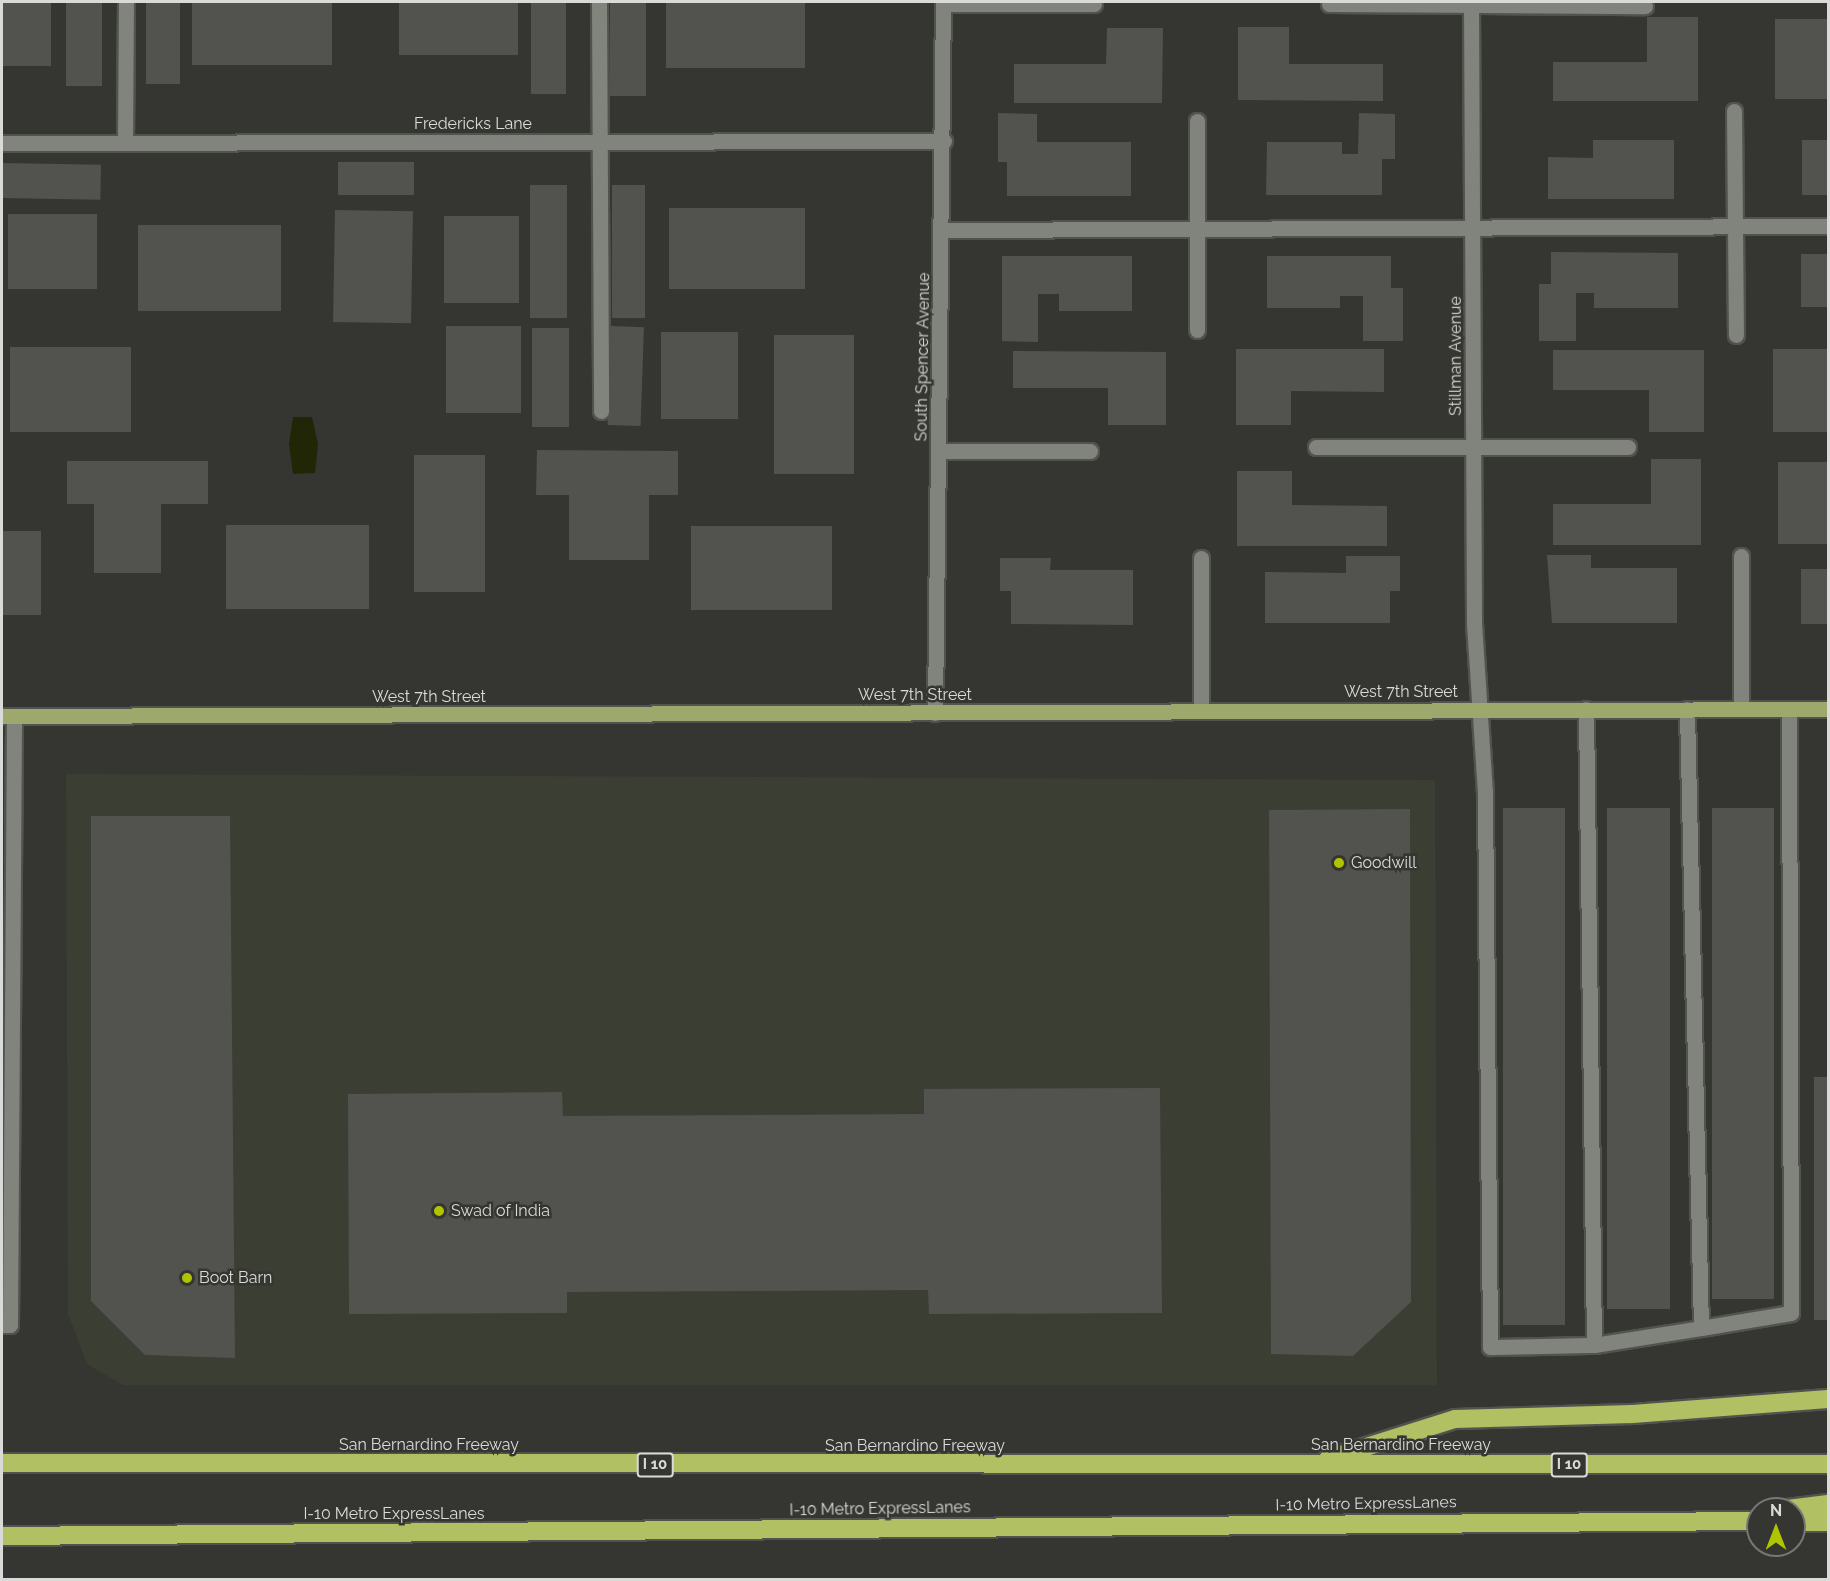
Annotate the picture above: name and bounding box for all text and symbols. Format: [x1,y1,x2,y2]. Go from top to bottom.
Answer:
street label: Fredericks Lane [414,114,532,134]
street label: South Spencer Avenue [912,272,934,442]
street label: Stillman Avenue [1446,296,1466,416]
street label: West 7th Street [1344,682,1458,702]
street label: West 7th Street [858,685,972,705]
street label: West 7th Street [372,687,486,707]
place label: Goodwill [1351,853,1417,873]
marker: Goodwill [1332,856,1346,870]
place label: Swad of India [451,1201,550,1221]
marker: Swad of India [432,1204,446,1218]
place label: Boot Barn [199,1268,272,1288]
marker: Boot Barn [180,1271,194,1285]
street label: San Bernardino Freeway [339,1435,519,1455]
street label: San Bernardino Freeway [1311,1435,1491,1455]
street label: San Bernardino Freeway [825,1436,1005,1456]
road number: I 10 [636,1453,674,1477]
road number: I 10 [1550,1453,1588,1477]
street label: I-10 Metro ExpressLanes [1275,1493,1457,1515]
north arrow [1746,1497,1806,1557]
street label: I-10 Metro ExpressLanes [789,1498,971,1520]
text: N [1770,1501,1782,1520]
street label: I-10 Metro ExpressLanes [303,1504,485,1524]

